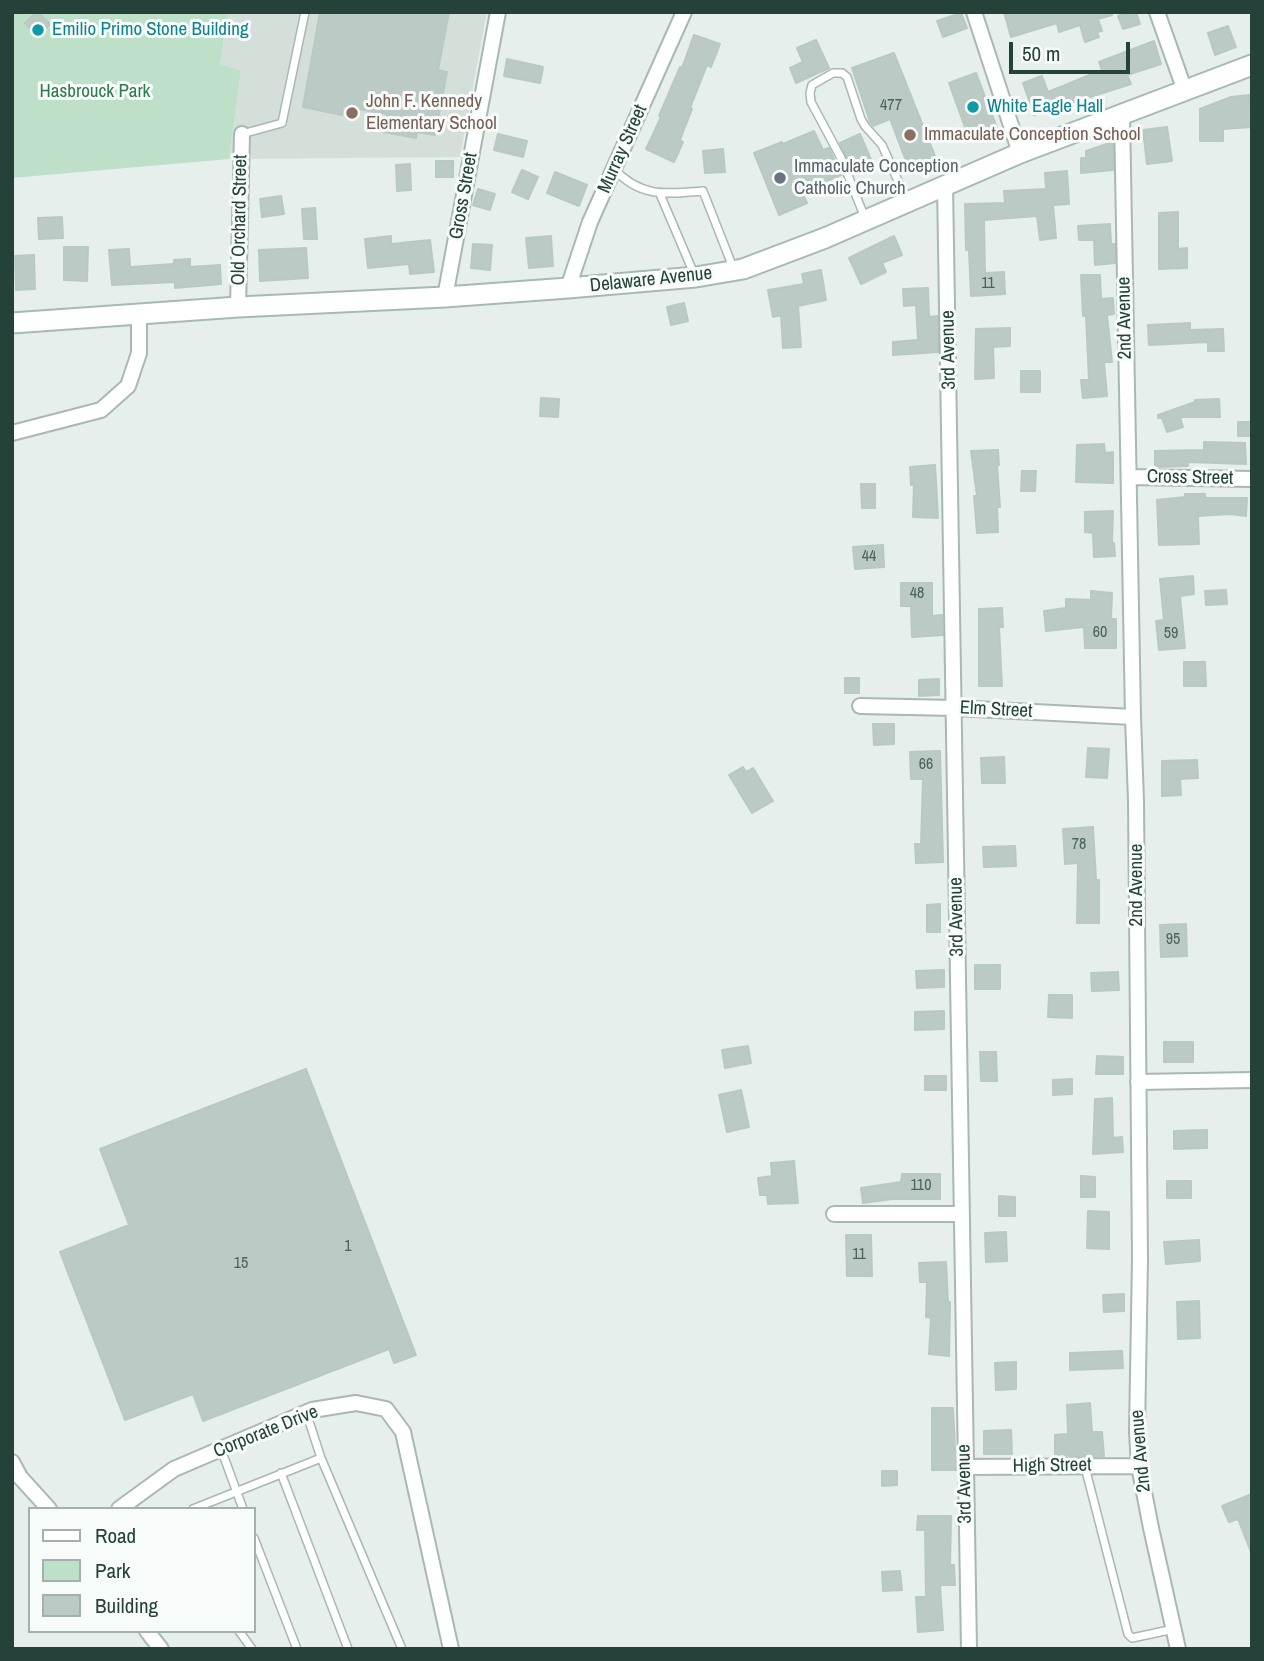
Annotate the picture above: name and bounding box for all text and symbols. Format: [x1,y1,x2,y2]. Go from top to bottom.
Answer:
place label: Emilio Primo Stone Building [52,19,249,41]
marker: Emilio Primo Stone Building [30,22,46,38]
scale bar [1012,28,1133,72]
text: 50 m [1022,39,1060,68]
park label: Hasbrouck Park [40,81,150,103]
place label: John F. Kennedy Elementary School [366,91,497,135]
house number: 477 [880,96,902,116]
place label: White Eagle Hall [987,96,1103,118]
marker: White Eagle Hall [965,99,981,115]
street label: Murray Street [593,101,653,197]
marker: John F. Kennedy Elementary School [344,105,360,121]
place label: Immaculate Conception School [924,124,1141,146]
marker: Immaculate Conception School [902,127,918,143]
street label: Gross Street [445,151,483,241]
street label: Old Orchard Street [227,154,253,286]
place label: Immaculate Conception Catholic Church [794,156,959,200]
marker: Immaculate Conception Catholic Church [772,170,788,186]
street label: Delaware Avenue [589,262,713,298]
house number: 11 [981,274,995,294]
street label: 2nd Avenue [1113,276,1137,360]
street label: 3rd Avenue [937,310,961,390]
street label: Cross Street [1147,466,1233,490]
house number: 44 [862,547,876,567]
house number: 48 [910,584,924,604]
house number: 60 [1093,623,1107,643]
house number: 59 [1164,624,1178,644]
street label: Elm Street [959,697,1033,723]
house number: 66 [919,755,933,775]
house number: 78 [1072,835,1086,855]
street label: 2nd Avenue [1126,844,1148,926]
street label: 3rd Avenue [945,877,969,957]
house number: 95 [1166,930,1180,950]
house number: 110 [911,1176,931,1196]
house number: 1 [344,1237,352,1257]
house number: 11 [852,1245,866,1265]
house number: 15 [234,1254,248,1274]
street label: Corporate Drive [210,1401,322,1463]
street label: 2nd Avenue [1126,1409,1156,1493]
street label: 3rd Avenue [953,1444,977,1524]
street label: High Street [1012,1454,1092,1478]
legend [28,1507,256,1633]
text: Road [95,1521,136,1550]
text: Park [95,1556,130,1585]
text: Building [95,1591,158,1620]

